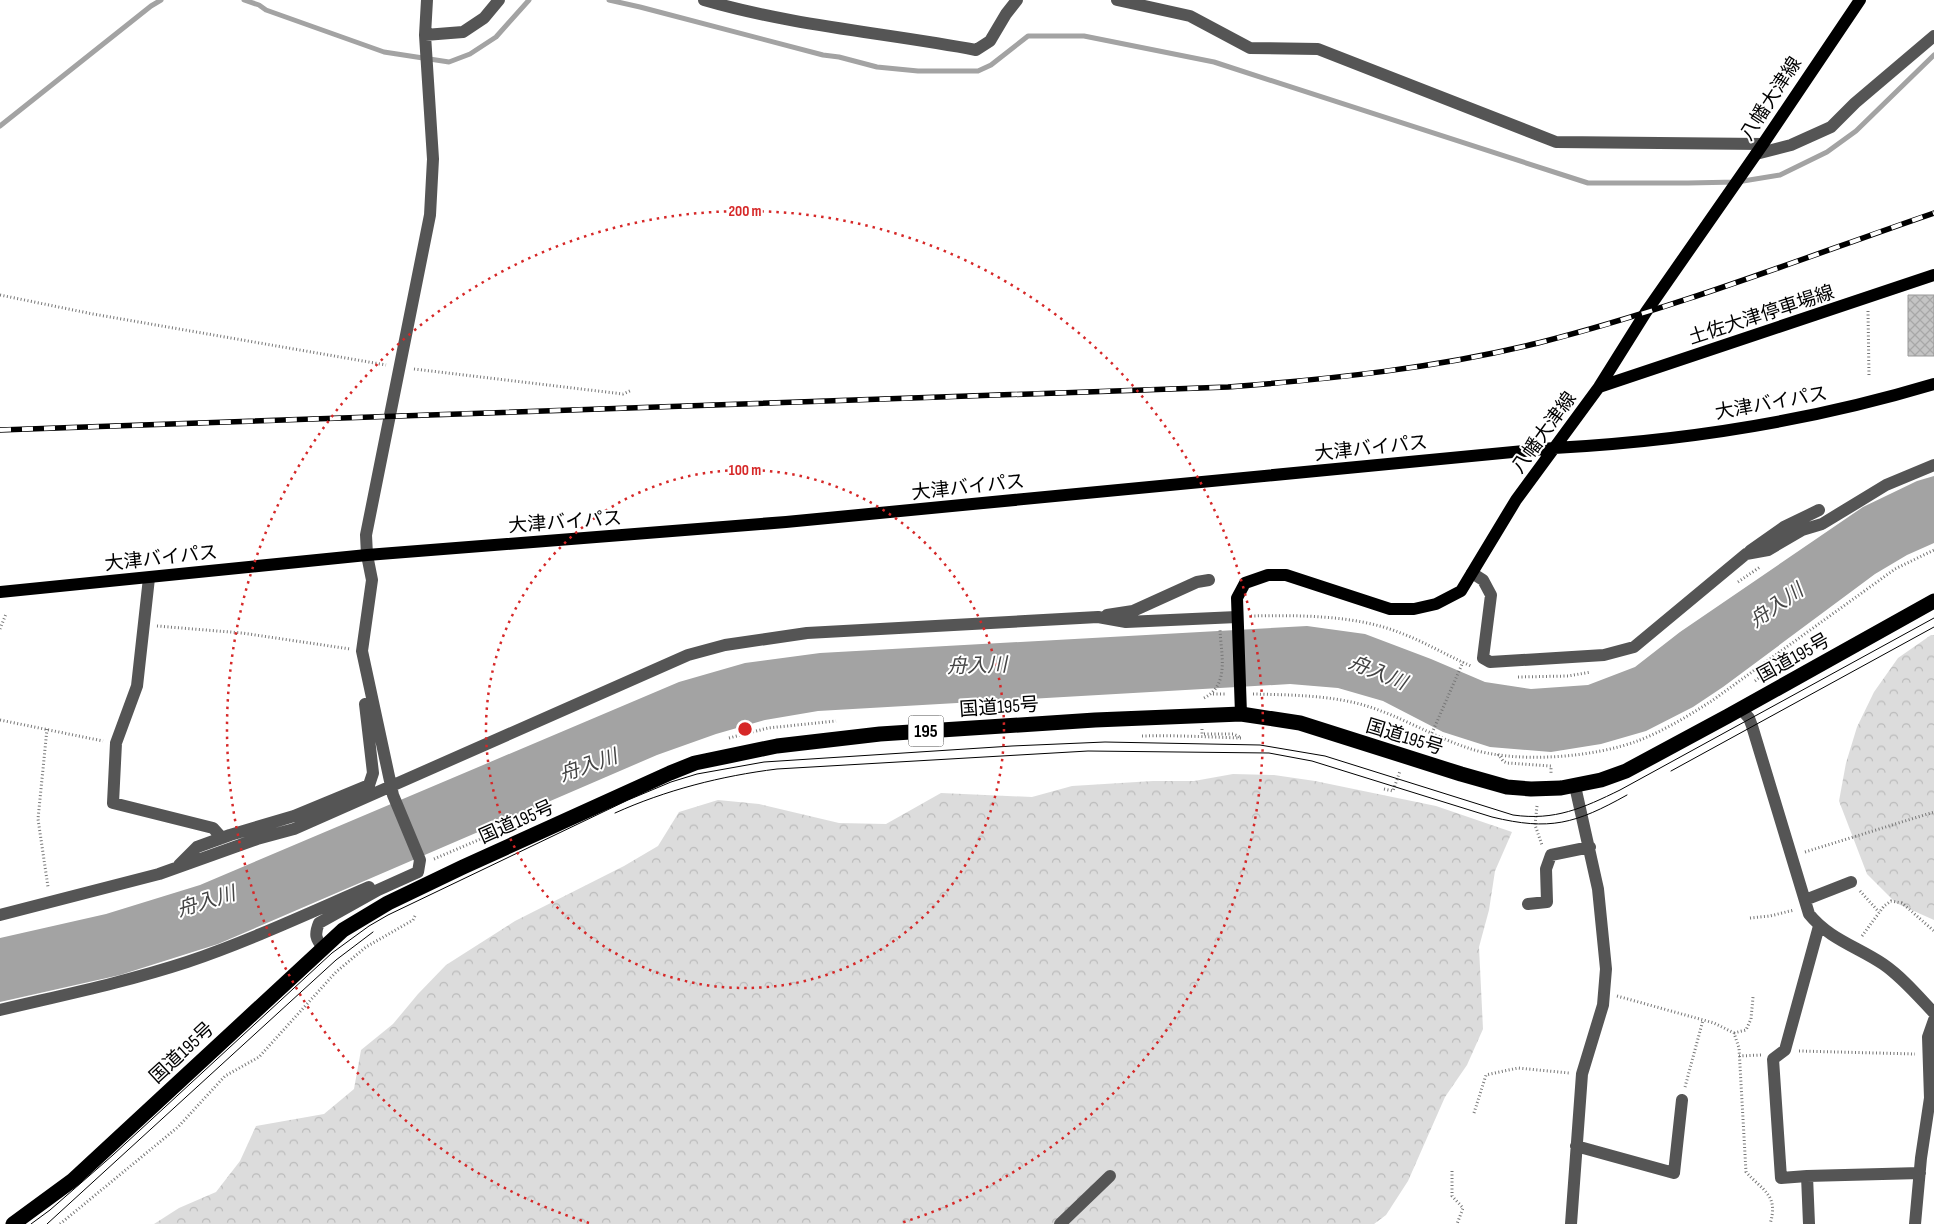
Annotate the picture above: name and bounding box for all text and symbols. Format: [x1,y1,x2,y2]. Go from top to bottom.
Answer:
street label: 八幡大津線 [1736,53,1807,145]
text: 200 m [728,202,762,221]
street label: 土佐大津停車場線 [1686,281,1837,350]
street label: 大津バイパス [1713,382,1829,425]
street label: 八幡大津線 [1507,388,1581,478]
street label: 大津バイパス [1313,431,1429,466]
text: 100 m [729,461,761,480]
street label: 大津バイパス [910,470,1026,505]
street label: 大津バイパス [508,507,623,538]
street label: 大津バイパス [103,541,219,576]
water label: 舟入川 [1745,578,1810,633]
street label: 国道195号 [1753,629,1834,688]
water label: 舟入川 [1345,651,1412,696]
water label: 舟入川 [947,653,1009,679]
street label: 国道195号 [959,693,1040,722]
street label: 国道195号 [1363,715,1446,760]
road number: 195 [908,716,944,746]
centre of rings [736,720,754,738]
water label: 舟入川 [556,744,622,787]
street label: 国道195号 [476,796,558,849]
water label: 舟入川 [174,881,240,922]
street label: 国道195号 [145,1018,219,1089]

